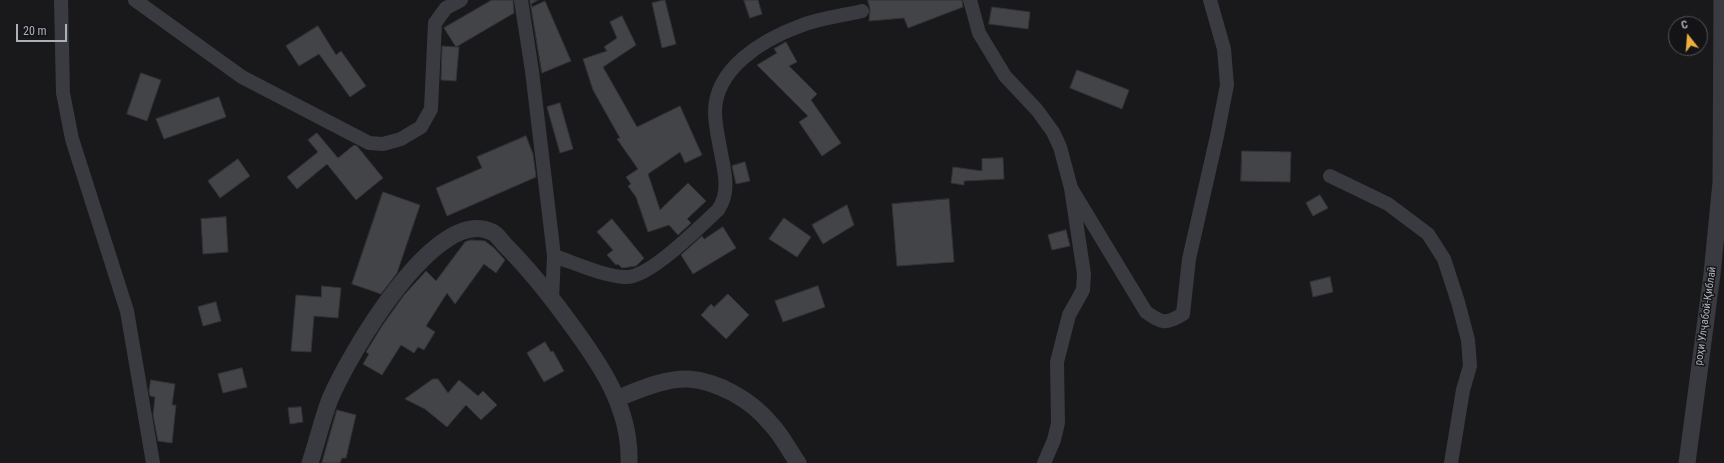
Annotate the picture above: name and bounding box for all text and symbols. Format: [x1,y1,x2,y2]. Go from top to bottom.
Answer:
scale bar [18,16,69,42]
north arrow [1668,16,1708,56]
text: С [1680,18,1690,32]
text: 20 m [23,24,47,38]
street label: роҳи Улҷабой-Қиблаӣ [1693,266,1719,366]

